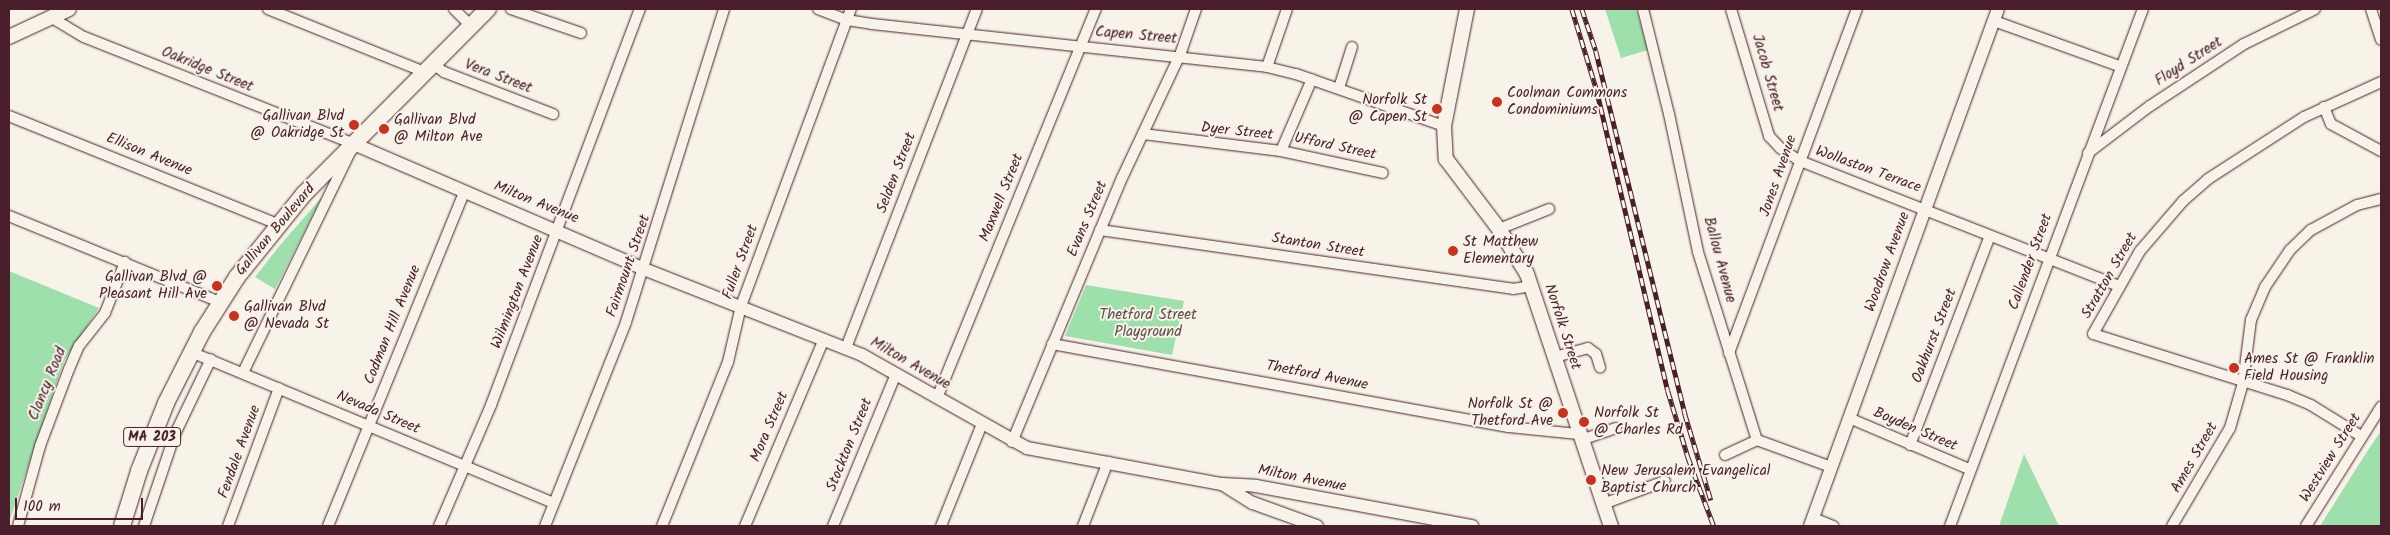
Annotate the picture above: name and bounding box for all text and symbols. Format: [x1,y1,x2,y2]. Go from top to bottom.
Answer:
street label: Capen Street [1094,23,1178,49]
street label: Jacob Street [1747,32,1787,114]
street label: Floyd Street [2152,34,2226,90]
street label: Oakridge Street [159,43,255,97]
street label: Vera Street [462,56,534,98]
place label: Coolman Commons Condominiums [1507,84,1627,119]
place label: Norfolk St @ Capen St [1349,91,1427,126]
marker: Coolman Commons Condominiums [1491,96,1503,108]
marker: Norfolk St @ Capen St [1431,103,1443,115]
place label: Gallivan Blvd @ Oakridge St [251,107,344,142]
place label: Gallivan Blvd @ Milton Ave [394,111,482,146]
marker: Gallivan Blvd @ Oakridge St [348,119,360,131]
street label: Dyer Street [1200,119,1274,145]
marker: Gallivan Blvd @ Milton Ave [378,123,390,135]
street label: Ellison Avenue [103,130,195,180]
street label: Selden Street [873,130,921,216]
street label: Ufford Street [1292,130,1378,164]
street label: Jones Avenue [1757,133,1801,219]
street label: Wollaston Terrace [1813,143,1923,197]
street label: Maxwell Street [976,151,1028,245]
street label: Milton Avenue [491,178,581,228]
street label: Evans Street [1064,178,1112,260]
street label: Gallivan Boulevard [232,180,320,280]
street label: Woodrow Avenue [1862,210,1914,314]
street label: Callender Street [2005,211,2057,313]
street label: Fairmount Street [603,212,655,320]
street label: Ballou Avenue [1699,215,1739,305]
street label: Fuller Street [719,222,763,302]
street label: Stanton Street [1270,230,1366,262]
street label: Stratton Street [2078,230,2142,322]
street label: Wilmington Avenue [488,233,548,351]
place label: St Matthew Elementary [1463,233,1538,268]
marker: St Matthew Elementary [1447,245,1459,257]
street label: Codman Hill Avenue [361,263,425,387]
place label: Gallivan Blvd @ Pleasant Hill Ave [99,268,207,303]
marker: Gallivan Blvd @ Pleasant Hill Ave [211,280,223,292]
street label: Norfolk Street [1540,282,1584,372]
street label: Oakhurst Street [1909,286,1961,386]
place label: Gallivan Blvd @ Nevada St [244,298,329,333]
park label: Thetford Street Playground [1099,306,1197,341]
marker: Gallivan Blvd @ Nevada St [228,310,240,322]
street label: Milton Avenue [867,334,953,394]
street label: Clancy Road [25,345,71,423]
place label: Ames St @ Franklin Field Housing [2244,350,2375,385]
street label: Thetford Avenue [1264,357,1370,395]
marker: Ames St @ Franklin Field Housing [2228,362,2240,374]
street label: Nevada Street [334,387,422,439]
street label: Mora Street [747,389,793,465]
place label: Norfolk St @ Thetford Ave [1468,395,1553,430]
street label: Stockton Street [823,396,877,494]
street label: Fendale Avenue [215,403,265,501]
place label: Norfolk St @ Charles Rd [1594,404,1683,439]
street label: Boyden Street [1870,404,1960,456]
marker: Norfolk St @ Thetford Ave [1557,407,1569,419]
street label: Westview Street [2296,410,2366,506]
marker: Norfolk St @ Charles Rd [1578,416,1590,428]
street label: Ames Street [2168,420,2222,496]
road number: MA 203 [122,426,182,448]
street label: Milton Avenue [1256,462,1348,496]
place label: New Jerusalem Evangelical Baptist Church [1601,462,1770,497]
marker: New Jerusalem Evangelical Baptist Church [1585,474,1597,486]
scale bar [18,488,145,520]
text: 100 m [23,495,61,519]

